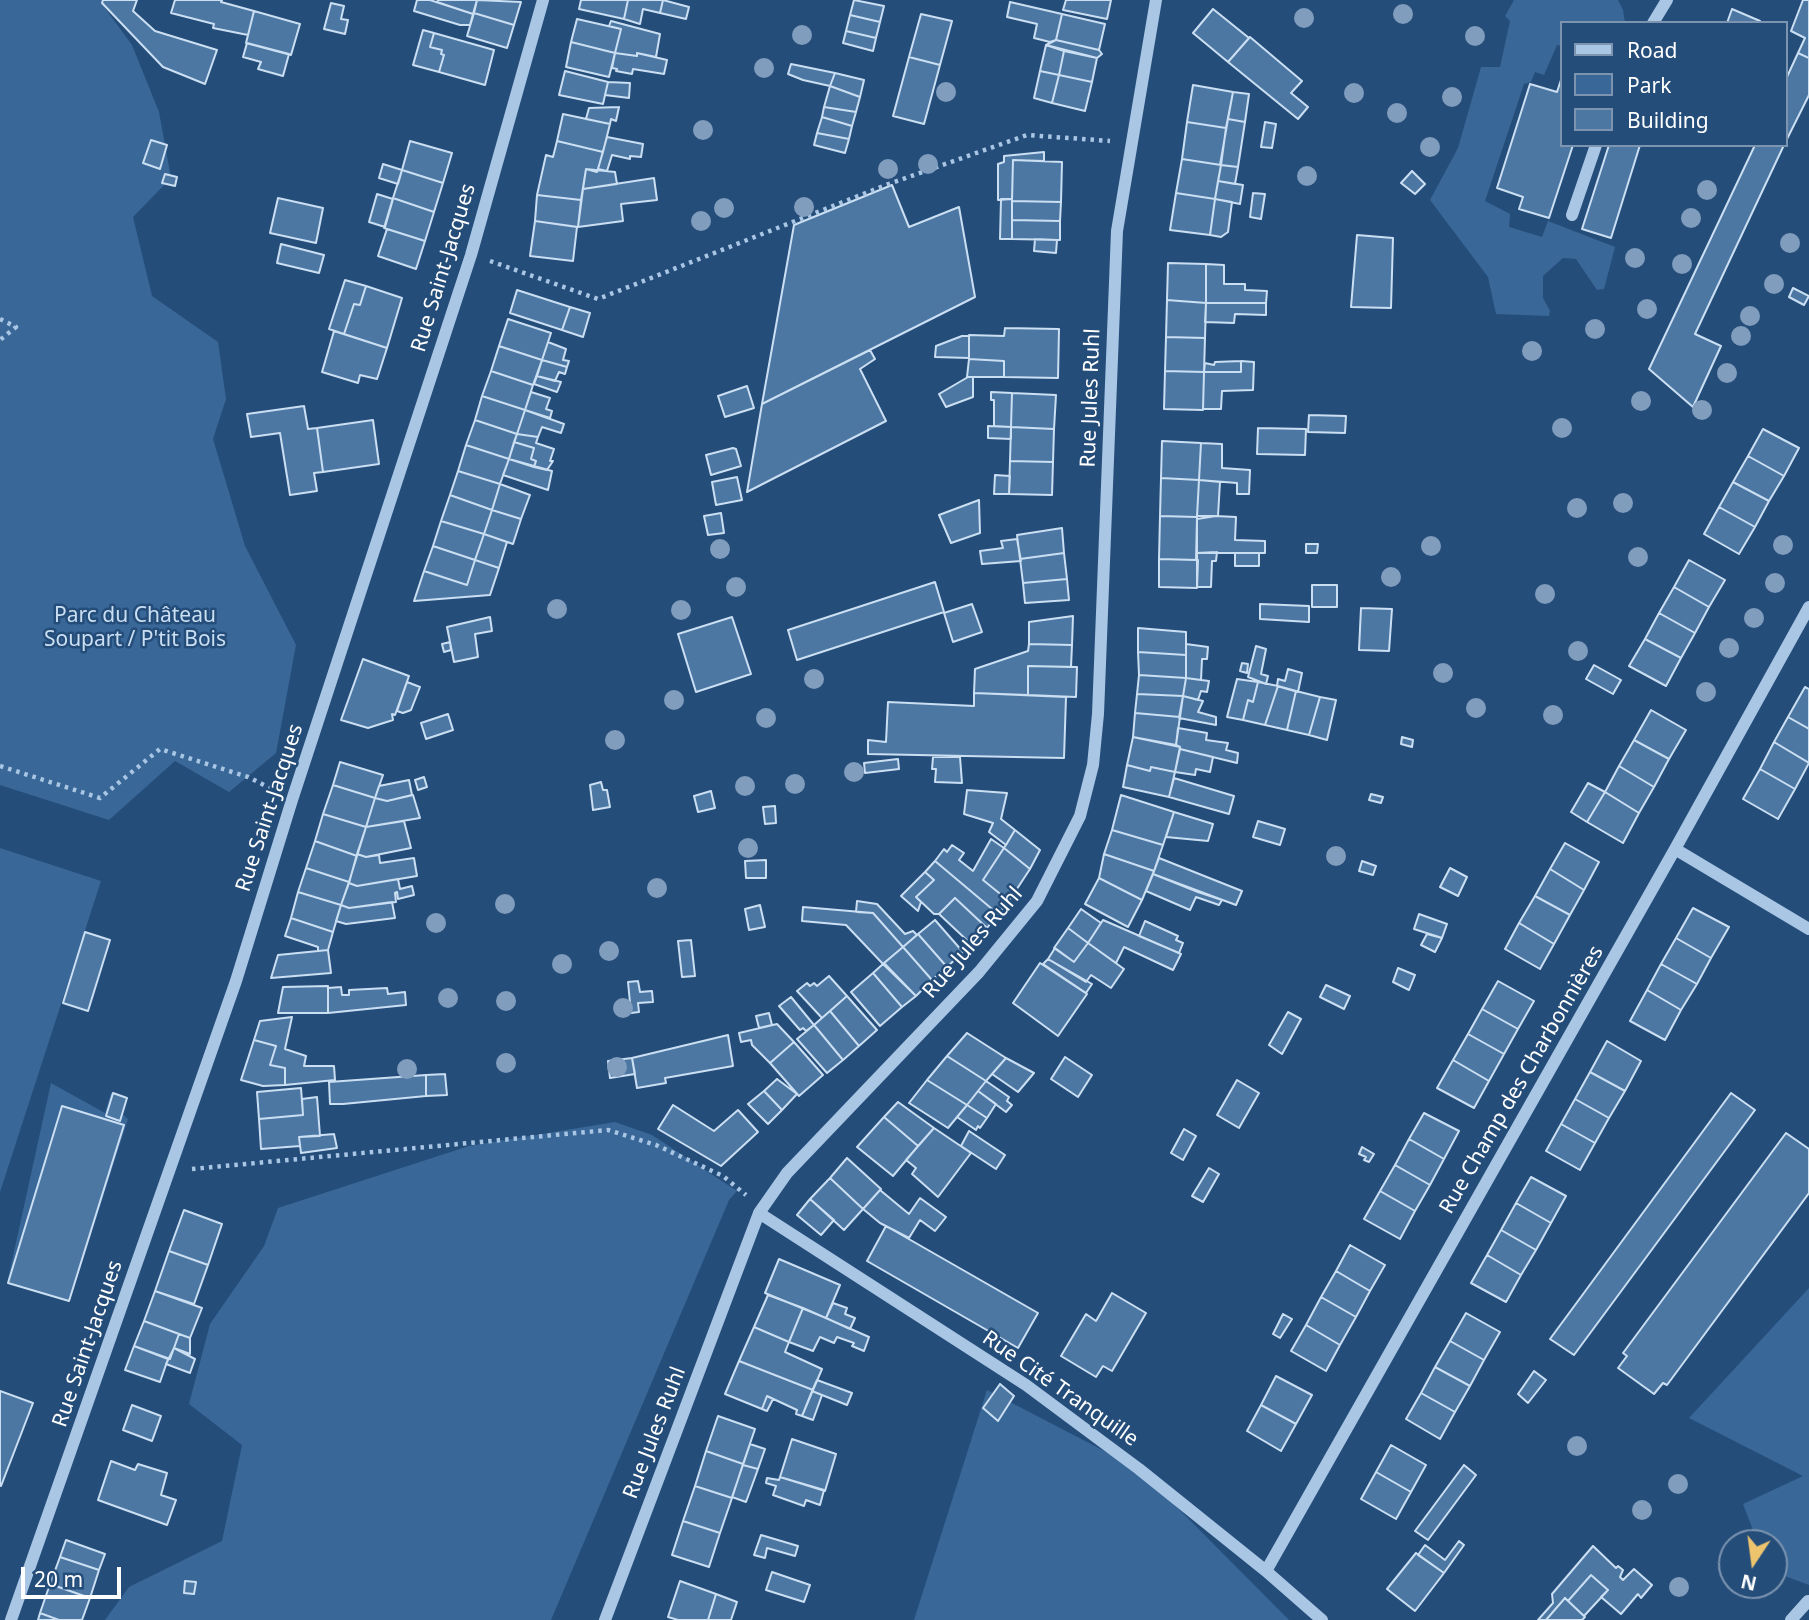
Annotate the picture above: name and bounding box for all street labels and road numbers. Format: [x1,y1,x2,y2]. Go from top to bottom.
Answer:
street label: Rue Saint-Jacques [406,181,482,355]
street label: Rue Jules Ruhl [1076,328,1106,468]
street label: Rue Saint-Jacques [231,721,309,895]
street label: Rue Jules Ruhl [918,882,1028,1004]
street label: Rue Champ des Charbonnières [1435,941,1609,1219]
street label: Rue Saint-Jacques [48,1257,128,1431]
street label: Rue Cité Tranquille [977,1326,1143,1452]
street label: Rue Jules Ruhl [618,1363,692,1503]

